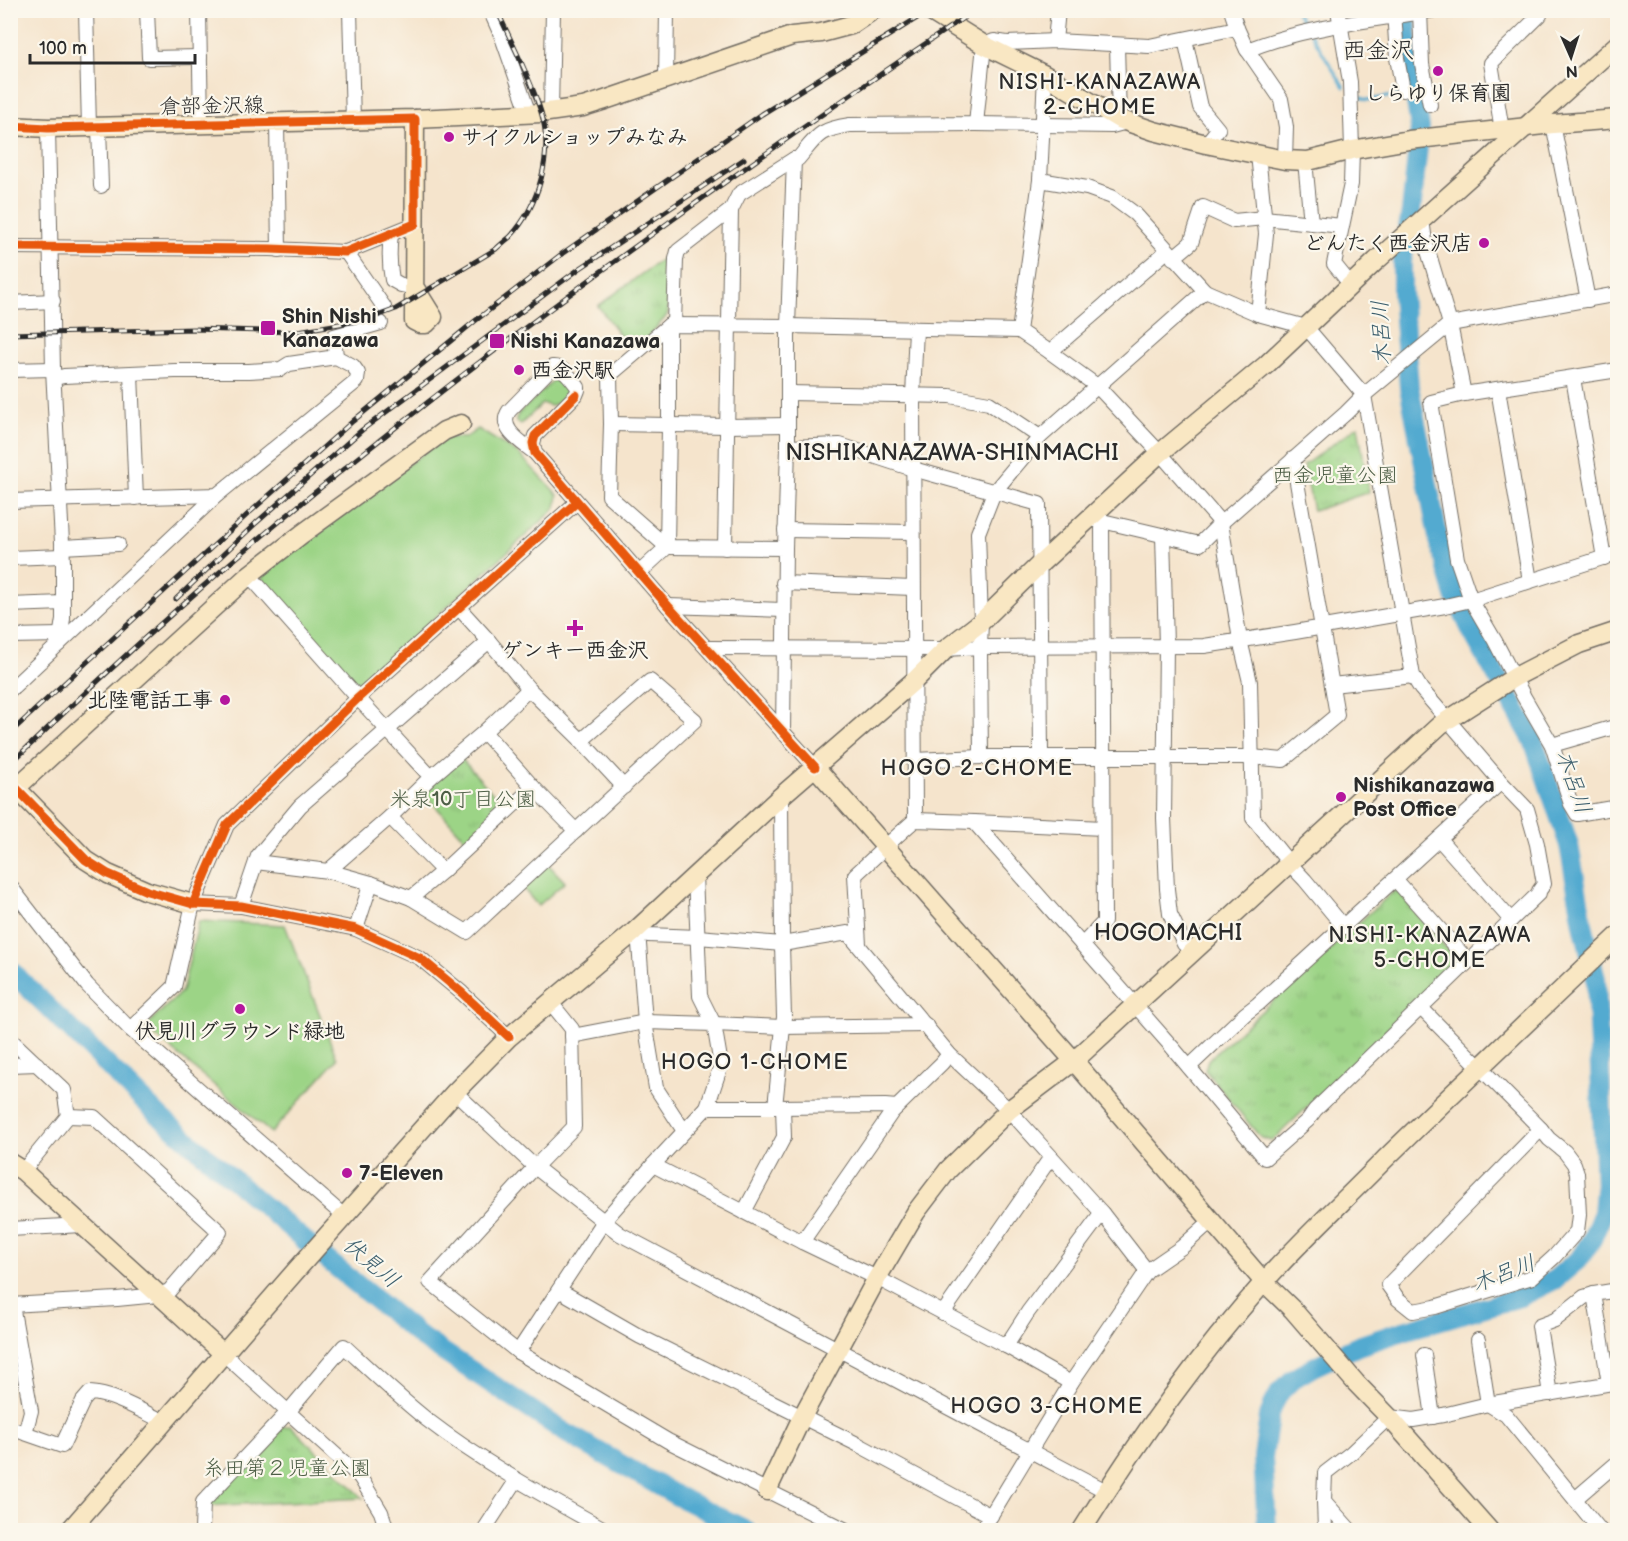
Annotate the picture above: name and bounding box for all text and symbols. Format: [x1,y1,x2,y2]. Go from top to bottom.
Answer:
scale bar [30,27,195,65]
north arrow [1541,27,1601,87]
district label: 西金沢 [1342,36,1414,65]
text: 100 m [39,38,87,59]
text: N [1565,61,1578,80]
marker: しらゆり保育園 [1431,64,1445,78]
district label: NISHI-KANAZAWA 2-CHOME [998,69,1202,121]
place label: しらゆり保育園 [1365,81,1512,106]
street label: 倉部金沢線 [159,93,265,119]
place label: サイクルショップみなみ [461,125,688,150]
marker: サイクルショップみなみ [442,130,456,144]
place label: どんたく西金沢店 [1303,231,1472,256]
marker: どんたく西金沢店 [1477,236,1491,250]
water label: 木呂川 [1367,299,1397,367]
place label: Shin Nishi Kanazawa [282,304,379,353]
marker: Shin Nishi Kanazawa [259,319,277,337]
place label: Nishi Kanazawa [510,329,660,354]
marker: Nishi Kanazawa [488,332,506,350]
place label: 西金沢駅 [531,358,615,383]
marker: 西金沢駅 [512,363,526,377]
district label: NISHIKANAZAWA-SHINMACHI [785,438,1119,467]
park label: 西金児童公園 [1272,463,1398,488]
marker: ゲンキー西金沢 [568,621,582,635]
place label: ゲンキー西金沢 [502,638,649,663]
place label: 北陸電話工事 [87,688,213,713]
marker: 北陸電話工事 [218,693,232,707]
water label: 木呂川 [1549,746,1597,818]
district label: HOGO 2-CHOME [881,755,1073,782]
place label: Nishikanazawa Post Office [1353,773,1495,822]
park label: 米泉10丁目公園 [390,787,536,812]
marker: Nishikanazawa Post Office [1334,790,1348,804]
district label: HOGOMACHI [1094,918,1242,947]
district label: NISHI-KANAZAWA 5-CHOME [1328,922,1532,974]
marker: 伏見川グラウンド緑地 [233,1002,247,1016]
place label: 伏見川グラウンド緑地 [135,1019,345,1044]
district label: HOGO 1-CHOME [661,1049,849,1076]
place label: 7-Eleven [359,1161,444,1186]
marker: 7-Eleven [340,1166,354,1180]
water label: 伏見川 [337,1231,405,1295]
water label: 木呂川 [1468,1250,1540,1298]
district label: HOGO 3-CHOME [950,1393,1144,1420]
park label: 糸田第２児童公園 [203,1456,371,1481]

